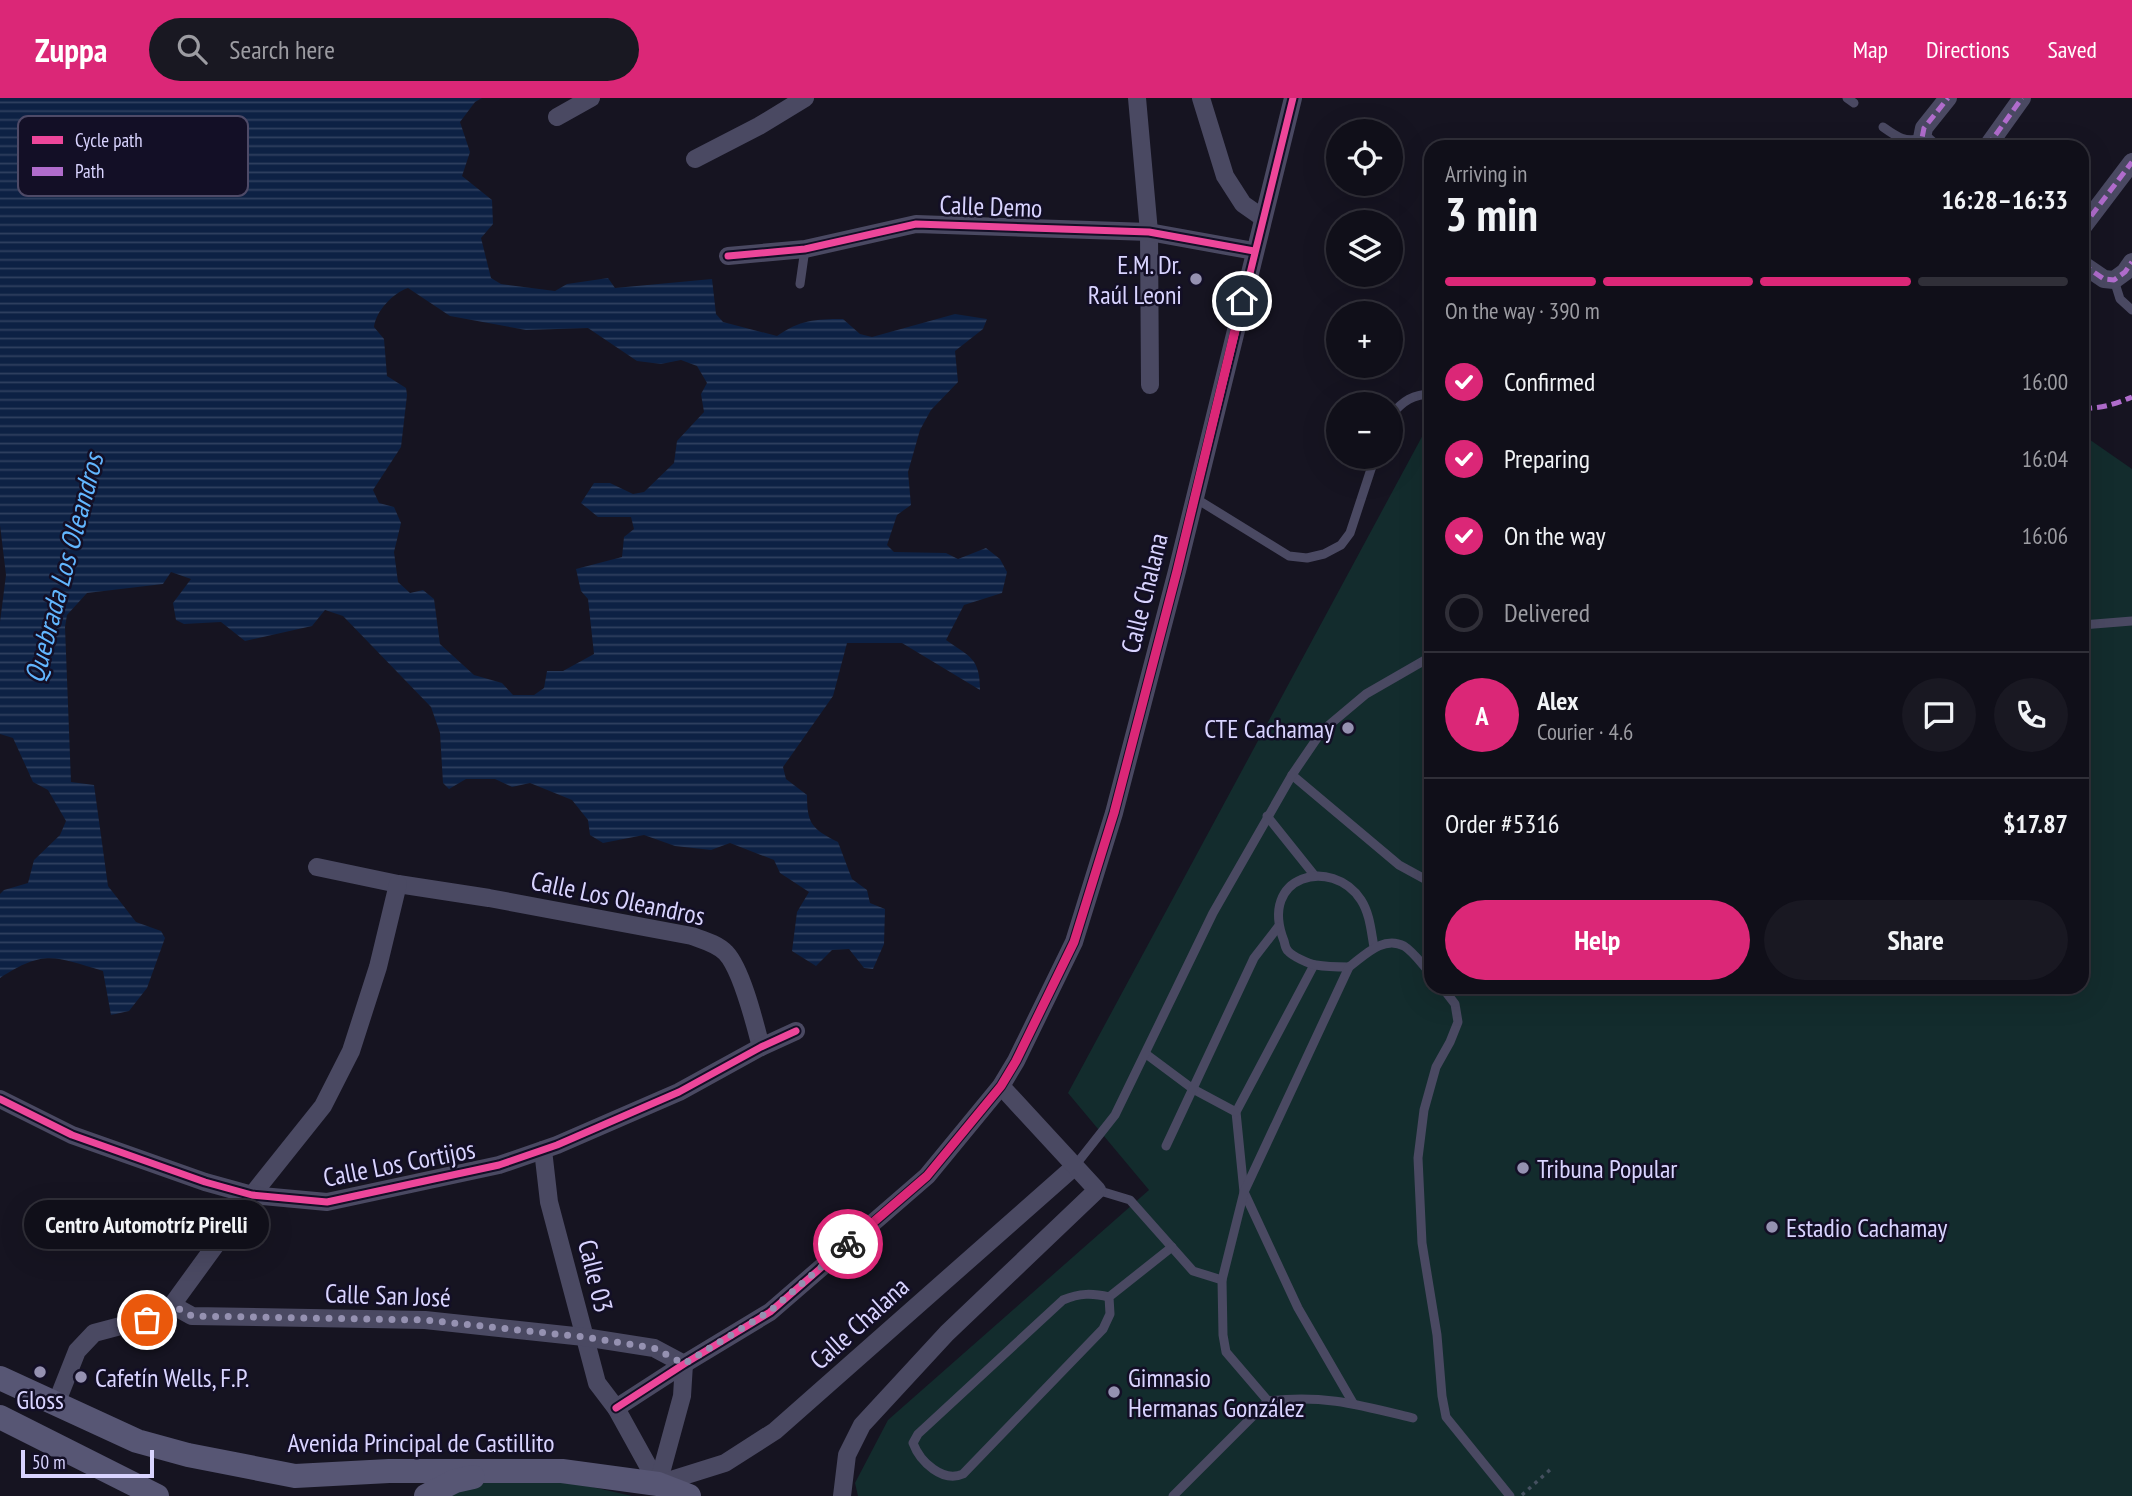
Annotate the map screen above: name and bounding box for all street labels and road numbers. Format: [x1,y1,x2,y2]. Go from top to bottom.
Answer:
street label: Calle Demo [939,188,1043,224]
street label: Calle Chalana [1113,530,1175,656]
street label: Calle Los Oleandros [528,863,708,933]
street label: Calle Los Cortijos [320,1132,478,1194]
street label: Calle 03 [571,1236,621,1316]
street label: Calle Chalana [802,1270,916,1376]
street label: Calle San José [325,1276,451,1314]
street label: Avenida Principal de Castillito [288,1426,554,1459]

